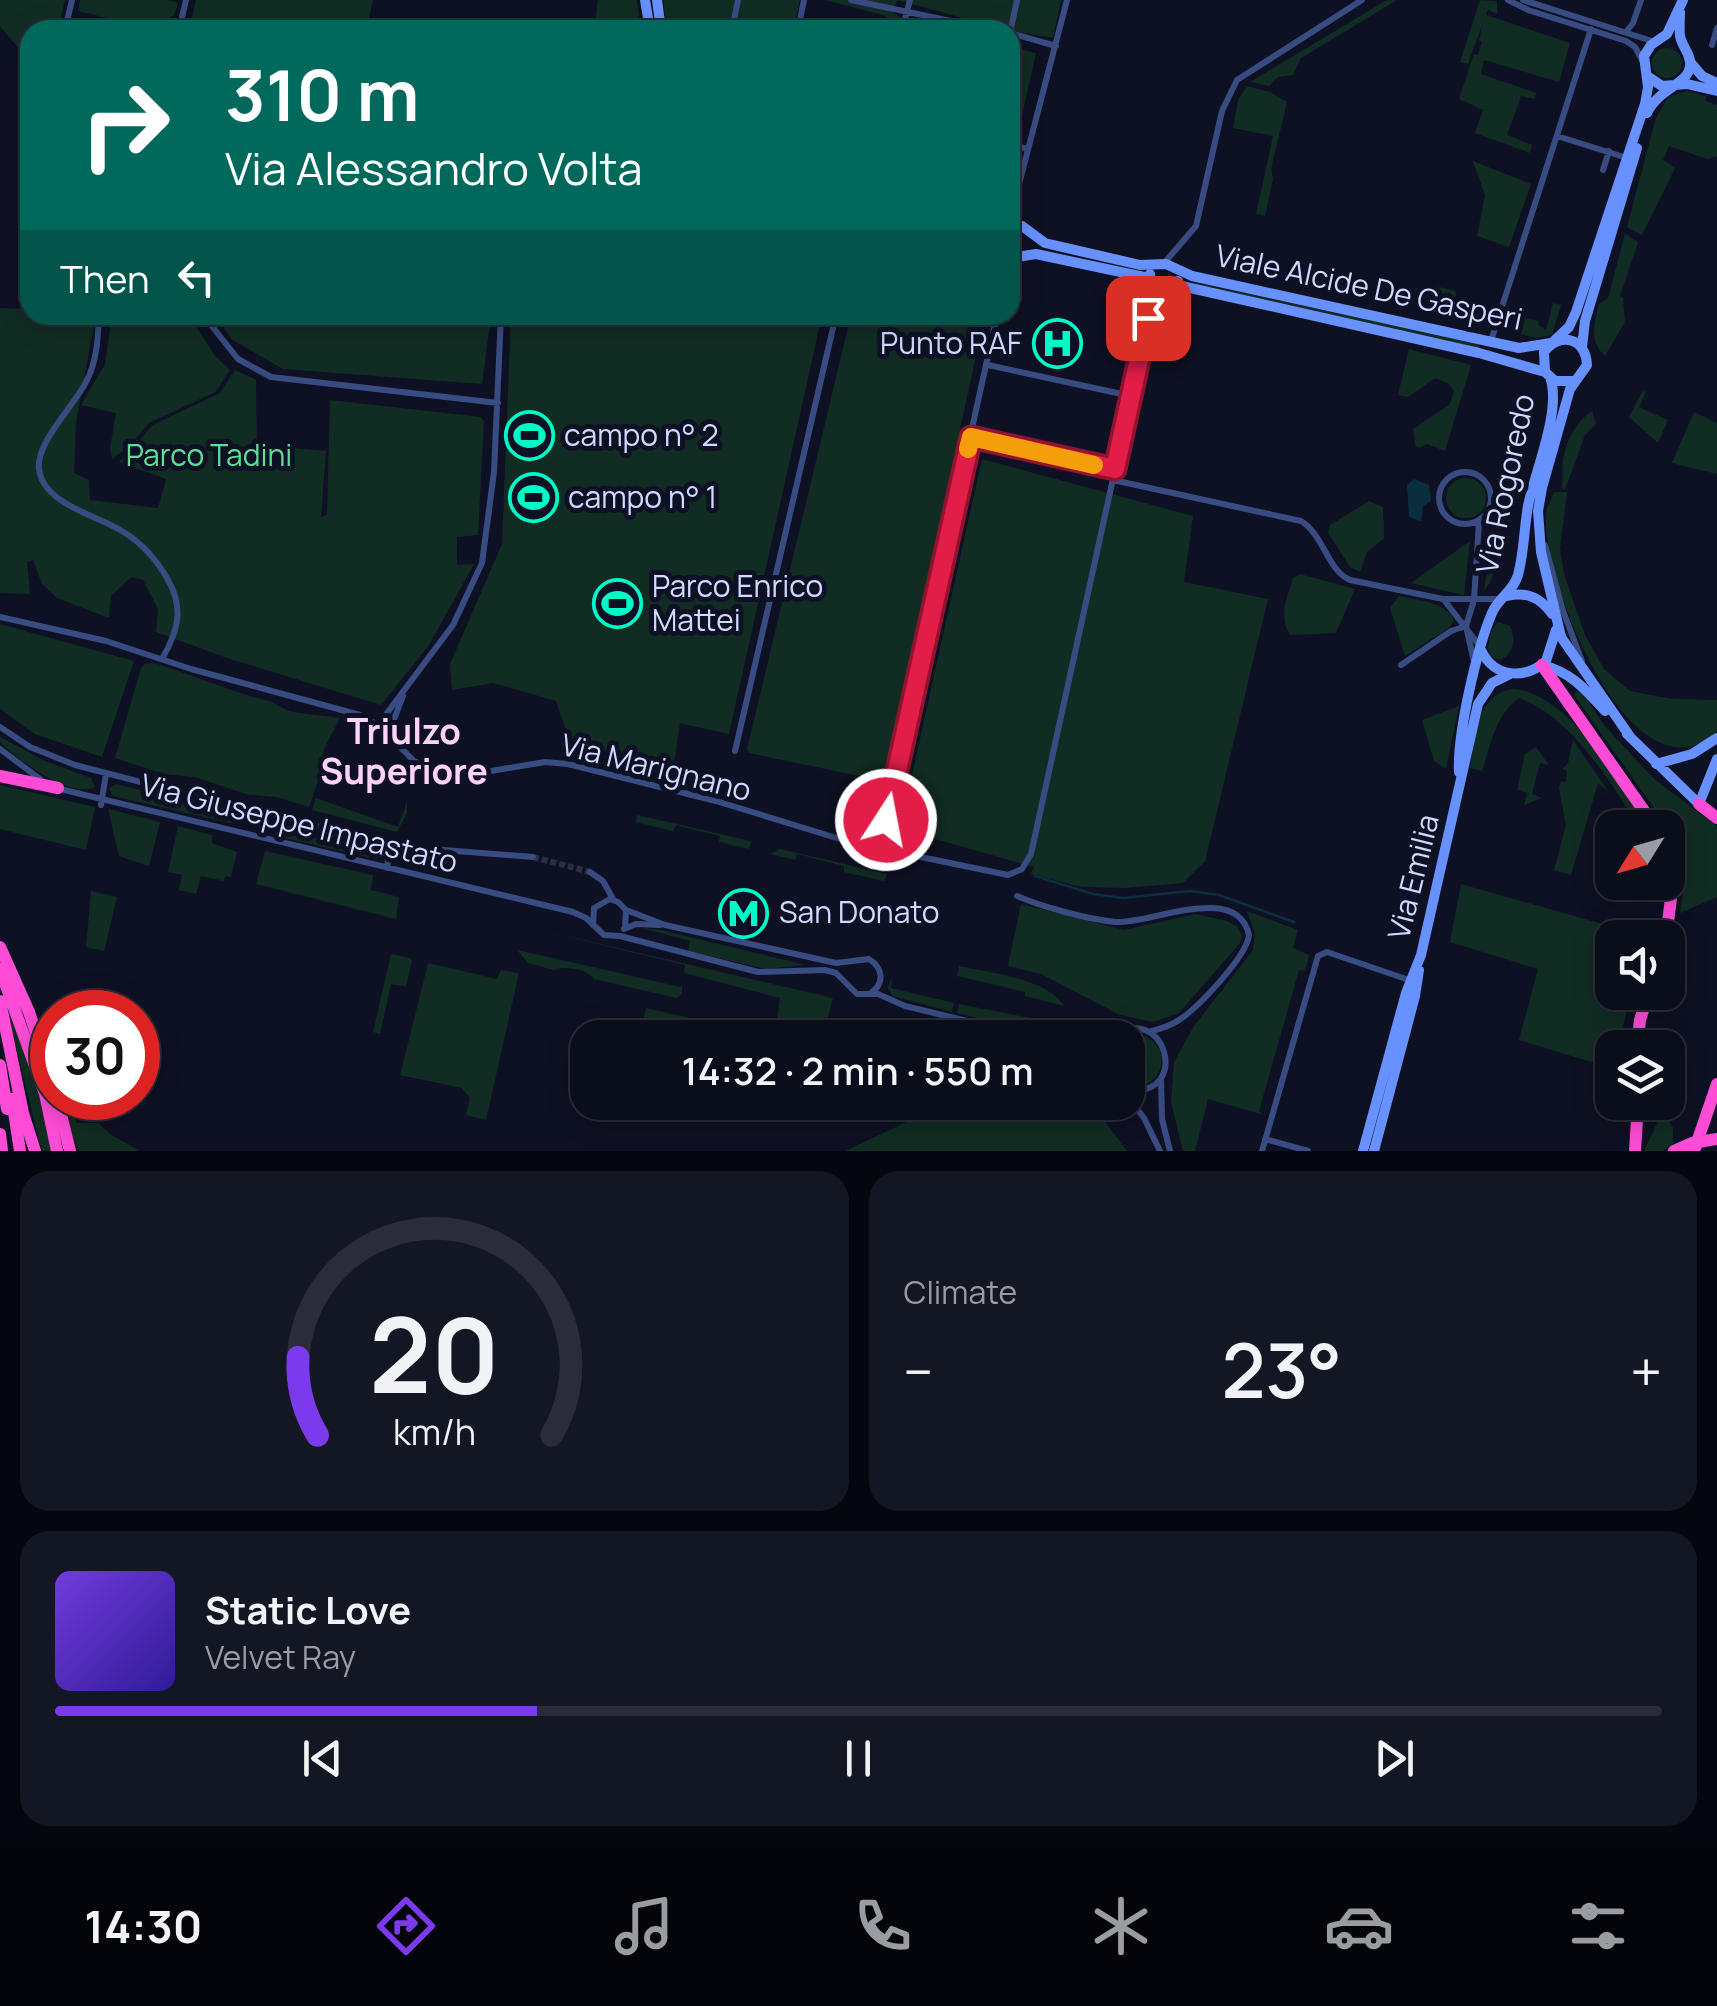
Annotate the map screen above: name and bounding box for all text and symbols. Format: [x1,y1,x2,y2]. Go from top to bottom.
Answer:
text: 310 m [225,46,419,142]
icon: right [60,60,190,190]
text: Via Alessandro Volta [225,137,643,199]
street label: Viale Alcide De Gasperi [1212,234,1526,339]
icon: left [169,250,224,305]
text: Then [60,252,149,304]
pin [1106,276,1191,361]
icon: arrive [1121,291,1176,346]
hospital icon: Punto RAF [1031,318,1083,370]
place label: Punto RAF [880,322,1022,363]
street label: Via Rogoredo [1465,390,1544,577]
sports icon: campo n° 2 [503,410,555,462]
place label: campo n° 2 [564,414,719,455]
park label: Parco Tadini [126,434,292,475]
sports icon: campo n° 1 [507,472,559,524]
place label: campo n° 1 [568,476,717,517]
place label: Parco Enrico Mattei [652,565,823,640]
sports icon: Parco Enrico Mattei [591,578,643,630]
district label: Triulzo Superiore [320,707,488,795]
street label: Via Marignano [557,723,756,810]
street label: Via Giuseppe Impastato [136,763,462,882]
position arrow [834,768,938,872]
street label: Via Emilia [1377,810,1448,943]
north arrow [1595,810,1685,900]
map controls [1595,810,1685,1120]
metro station icon: San Donato [718,887,770,939]
place label: San Donato [779,891,940,932]
button: sound [1595,920,1685,1010]
speed limit sign: 30 [30,990,160,1120]
button: layers [1595,1030,1685,1120]
text: 14:32 · 2 min · 550 m [682,1044,1033,1096]
text: Climate [904,1270,1017,1314]
text: 20 [369,1282,499,1424]
text: 23° [1221,1318,1342,1421]
text: − [904,1333,933,1409]
text: + [1630,1333,1662,1409]
text: km/h [393,1407,476,1456]
text: Static Love [205,1583,411,1635]
text: Velvet Ray [205,1635,356,1679]
icon: previous [295,1731,350,1786]
icon: pause [831,1731,886,1786]
icon: next [1367,1731,1422,1786]
icon: directions [371,1891,441,1961]
icon: music [609,1891,679,1961]
icon: phone [848,1891,918,1961]
icon: climate [1086,1891,1156,1961]
icon: car [1324,1891,1394,1961]
icon: filters [1563,1891,1633,1961]
text: 14:30 [84,1895,202,1957]

